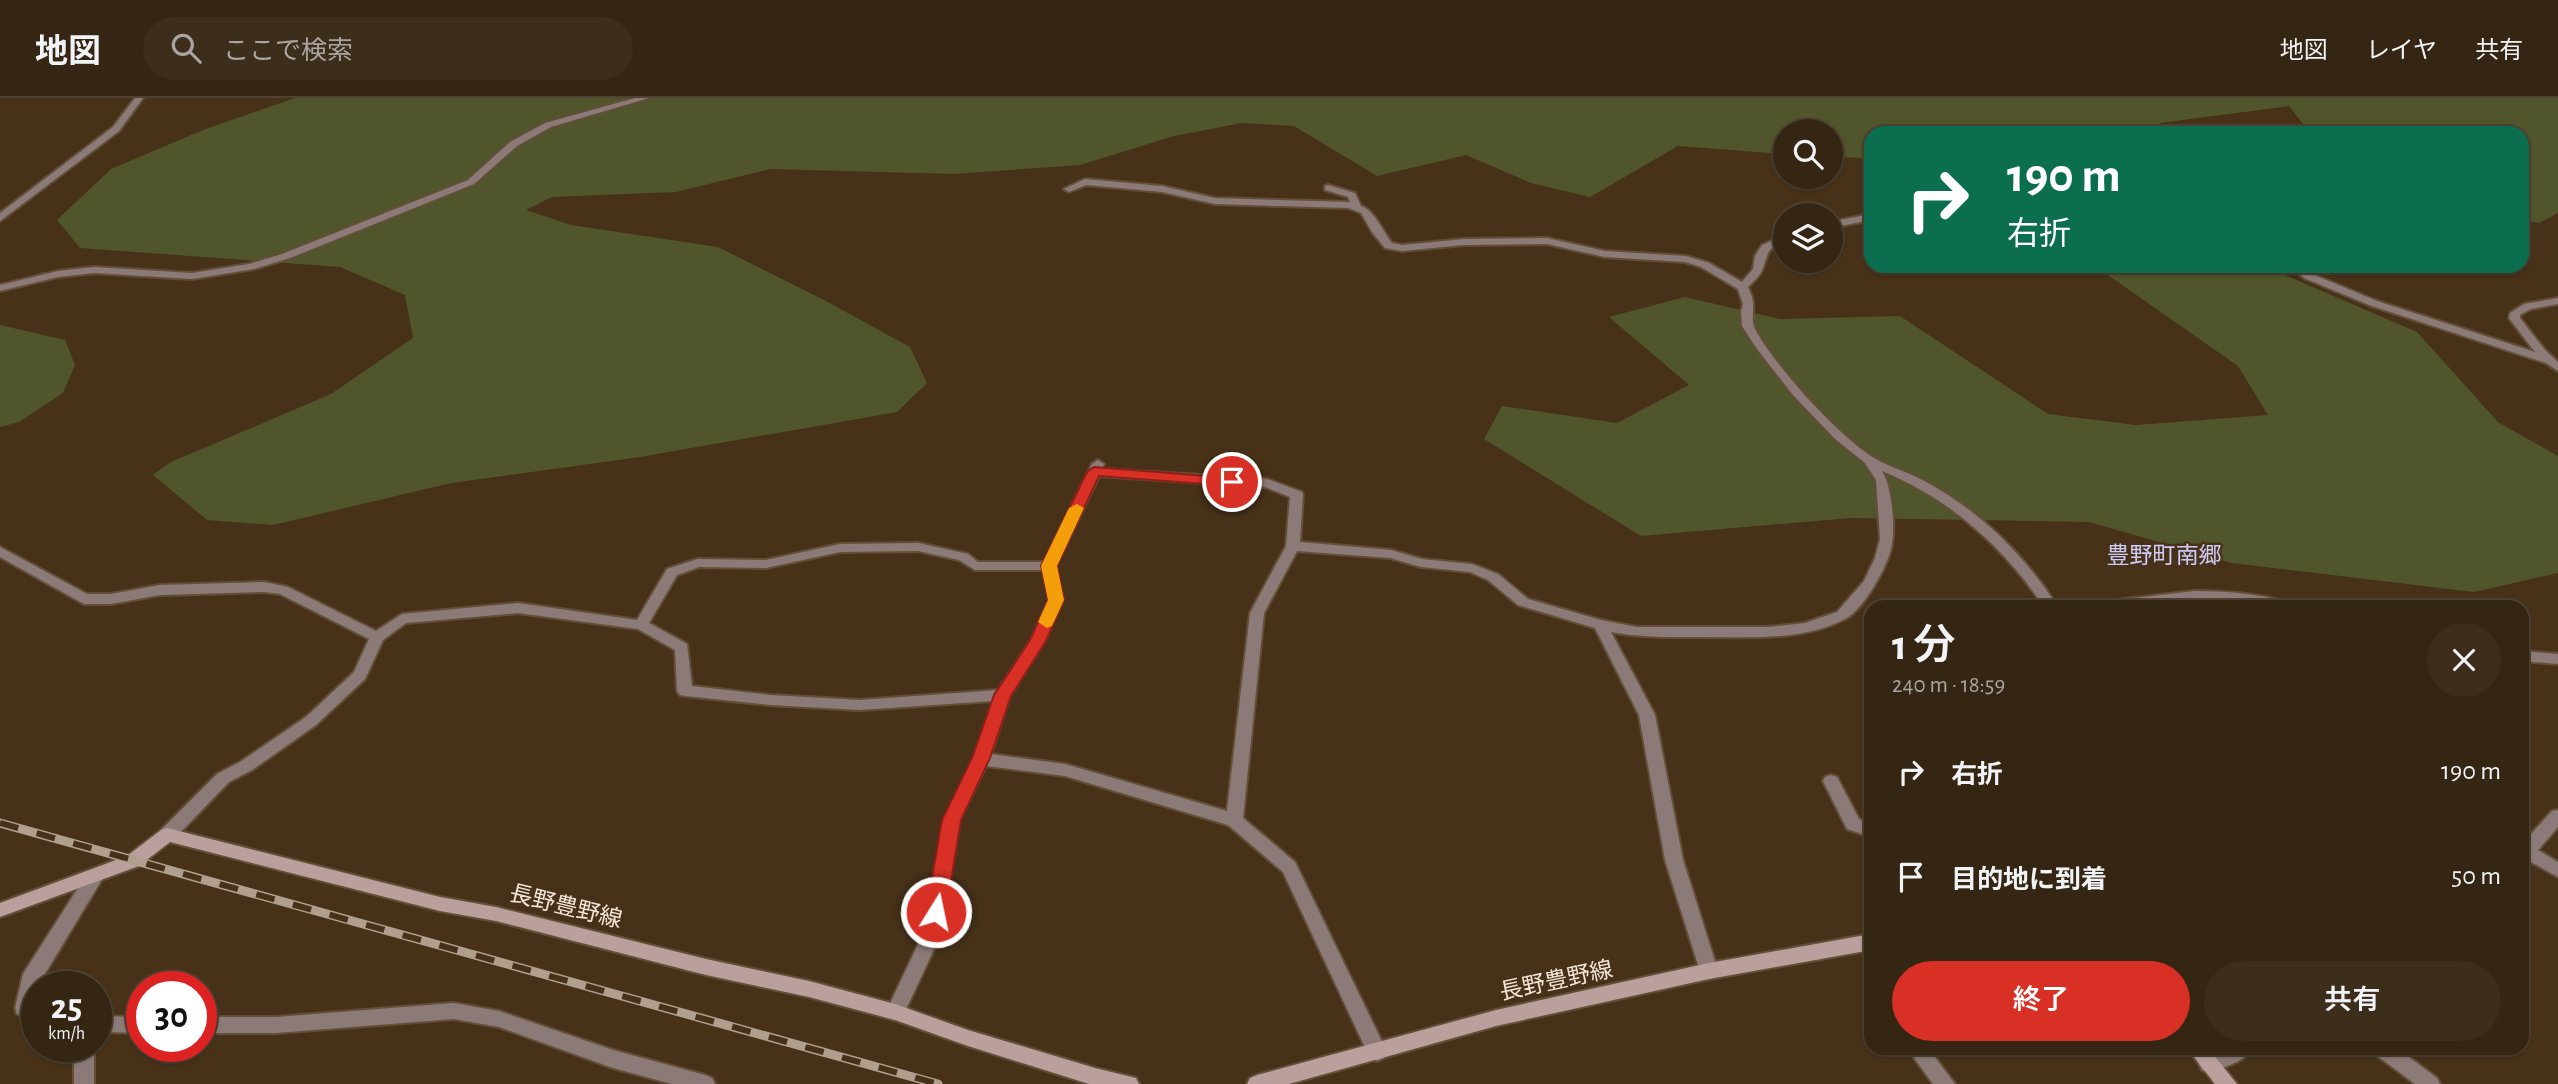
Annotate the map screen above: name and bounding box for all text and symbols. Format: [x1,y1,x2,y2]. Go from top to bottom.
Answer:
search box [143,17,633,80]
icon: search [167,29,205,67]
text: 地図 [35,36,101,69]
text: ここで検索 [223,38,353,64]
text: 地図 [2280,39,2328,63]
text: レイヤ [2366,39,2437,63]
text: 共有 [2475,39,2523,63]
map controls [1773,119,1843,273]
button: search [1773,119,1843,189]
text: 190 m [2007,152,2121,201]
icon: right [1892,154,1983,245]
button: layers [1773,203,1843,273]
text: 右折 [2007,218,2071,250]
pin [1202,452,1262,512]
icon: arrive [1213,463,1251,501]
district label: 豊野町南郷 [2107,543,2222,568]
button: close [2427,623,2501,697]
text: 1 分 [1892,625,1955,667]
text: 240 m · 18:59 [1892,674,2005,697]
icon: right [1892,753,1930,791]
text: 190 m [2441,758,2501,784]
text: 右折 [1951,762,2003,788]
icon: arrive [1892,858,1930,896]
text: 50 m [2451,863,2501,889]
text: 目的地に到着 [1951,867,2107,893]
position arrow [899,875,973,949]
street label: 長野豊野線 [507,880,625,933]
street label: 長野豊野線 [1497,956,1615,1005]
button: 終了 [1892,961,2190,1041]
button: 共有 [2204,961,2501,1041]
speed limit sign: 30 [126,971,217,1062]
text: 25 [51,990,82,1025]
text: km/h [48,1025,85,1043]

